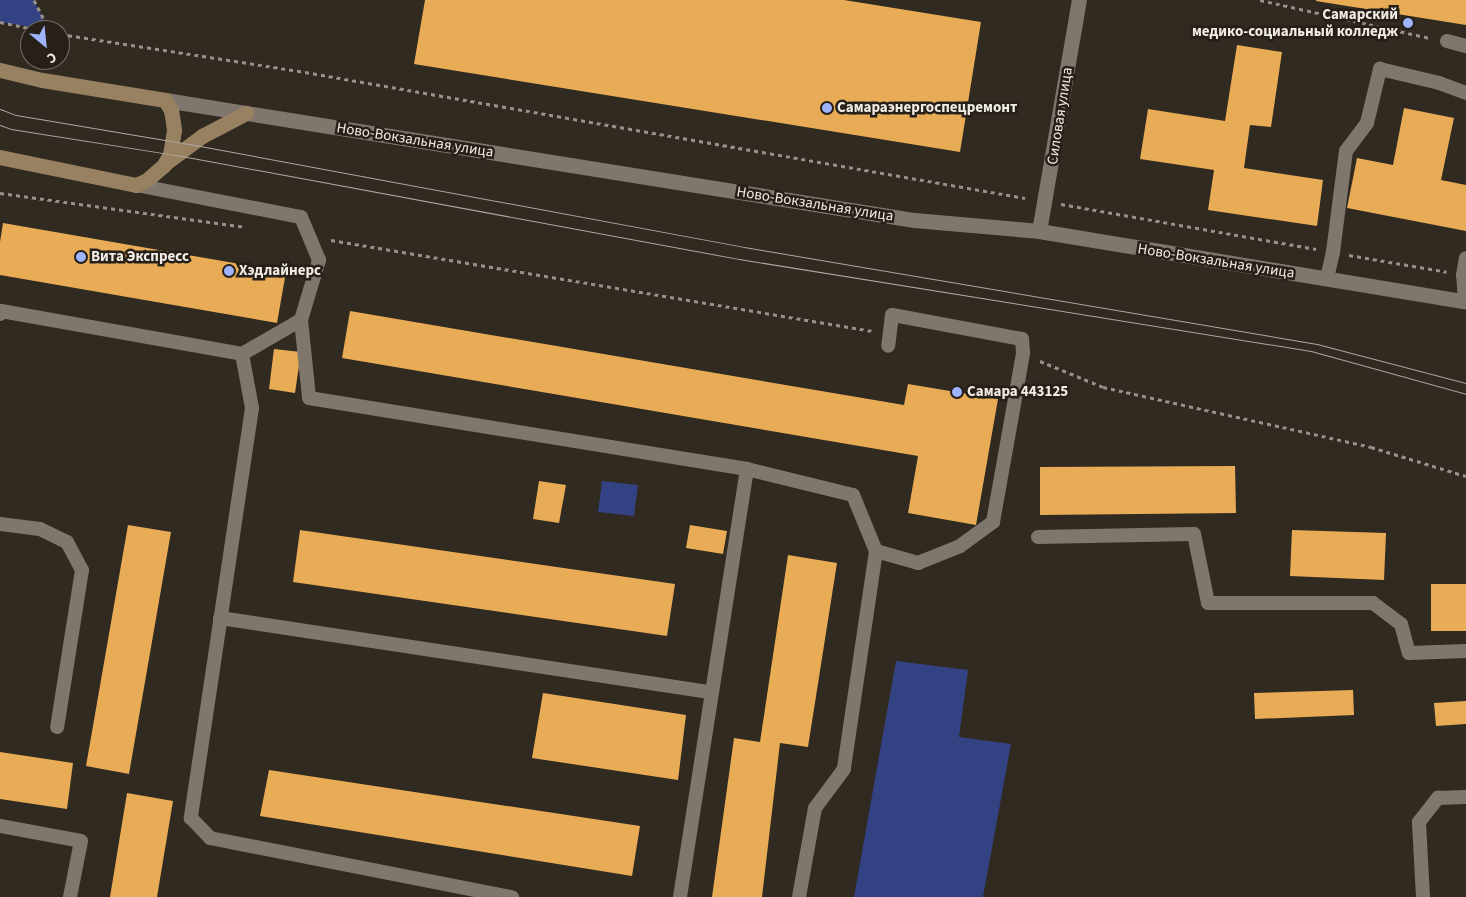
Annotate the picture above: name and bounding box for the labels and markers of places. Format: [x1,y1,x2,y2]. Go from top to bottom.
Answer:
place label: Самарский медико-социальный колледж [1192,5,1398,40]
marker: Самарский медико-социальный колледж [1402,17,1414,29]
place label: Самараэнергоспецремонт [837,99,1017,117]
marker: Самараэнергоспецремонт [821,102,833,114]
place label: Вита Экспресс [91,248,189,266]
marker: Вита Экспресс [75,251,87,263]
place label: Хэдлайнерс [239,262,321,280]
marker: Хэдлайнерс [223,265,235,277]
place label: Самара 443125 [967,383,1068,401]
marker: Самара 443125 [951,386,963,398]

